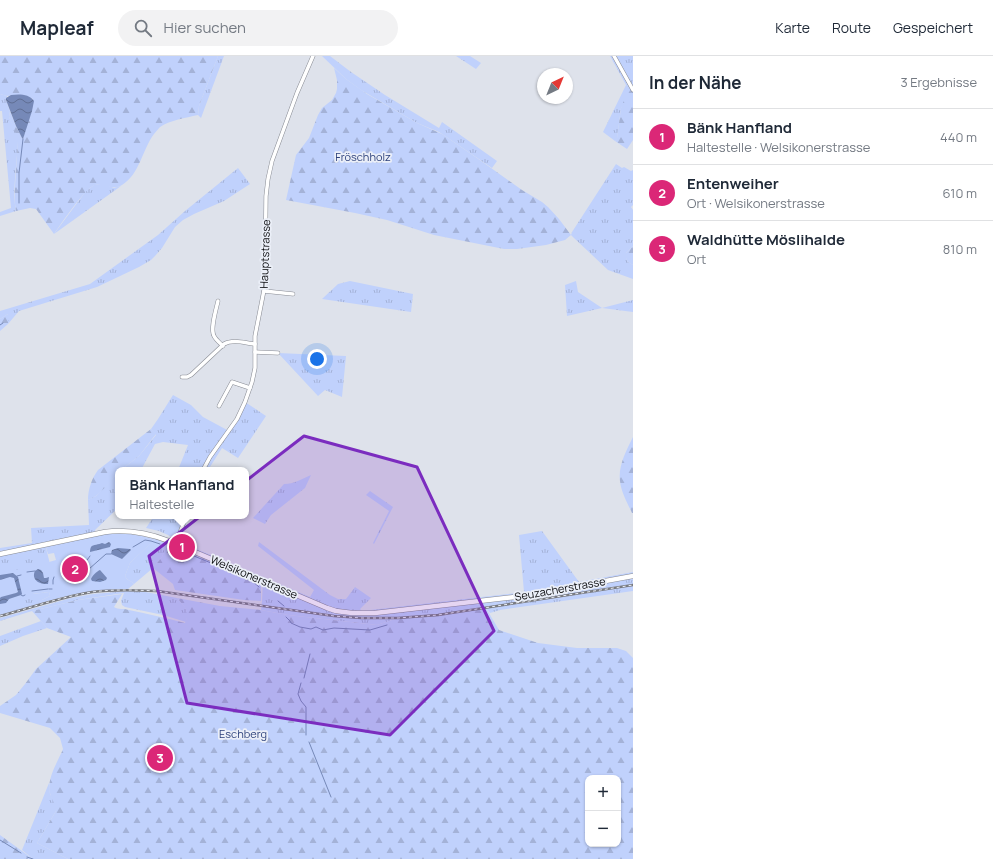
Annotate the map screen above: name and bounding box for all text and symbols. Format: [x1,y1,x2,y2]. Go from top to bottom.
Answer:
search box [118,10,398,46]
text: Mapleaf [20,15,94,41]
icon: search [132,17,154,39]
text: Hier suchen [164,17,246,38]
text: Karte [775,18,810,37]
text: Route [832,18,871,37]
text: Gespeichert [893,18,973,37]
north arrow [537,68,573,104]
text: In der Nähe [649,71,742,94]
text: 3 Ergebnisse [900,73,977,91]
text: Bänk Hanfland [687,117,792,138]
text: 1 [659,128,665,146]
text: 440 m [940,128,977,146]
text: Haltestelle · Welsikonerstrasse [687,138,870,156]
park label: Fröschholz [335,149,391,164]
text: Entenweiher [687,173,779,194]
text: 2 [658,184,666,202]
text: 610 m [943,184,977,202]
text: Ort · Welsikonerstrasse [687,194,825,212]
street label: Hauptstrasse [256,219,273,289]
text: Waldhütte Möslihalde [687,229,845,250]
text: 3 [658,240,666,258]
text: 810 m [943,240,977,258]
text: Ort [687,250,706,268]
your location [307,349,327,369]
popup [115,467,249,519]
text: Bänk Hanfland [130,474,234,495]
text: Haltestelle [130,495,194,513]
pin: 1 [169,532,195,562]
street label: Welsikonerstrasse [208,551,301,602]
pin: 2 [62,554,88,584]
street label: Seuzacherstrasse [513,573,607,604]
park label: Eschberg [219,726,267,741]
pin: 3 [147,743,173,773]
map controls [585,775,621,847]
button: + [585,775,621,811]
button: − [585,811,621,847]

